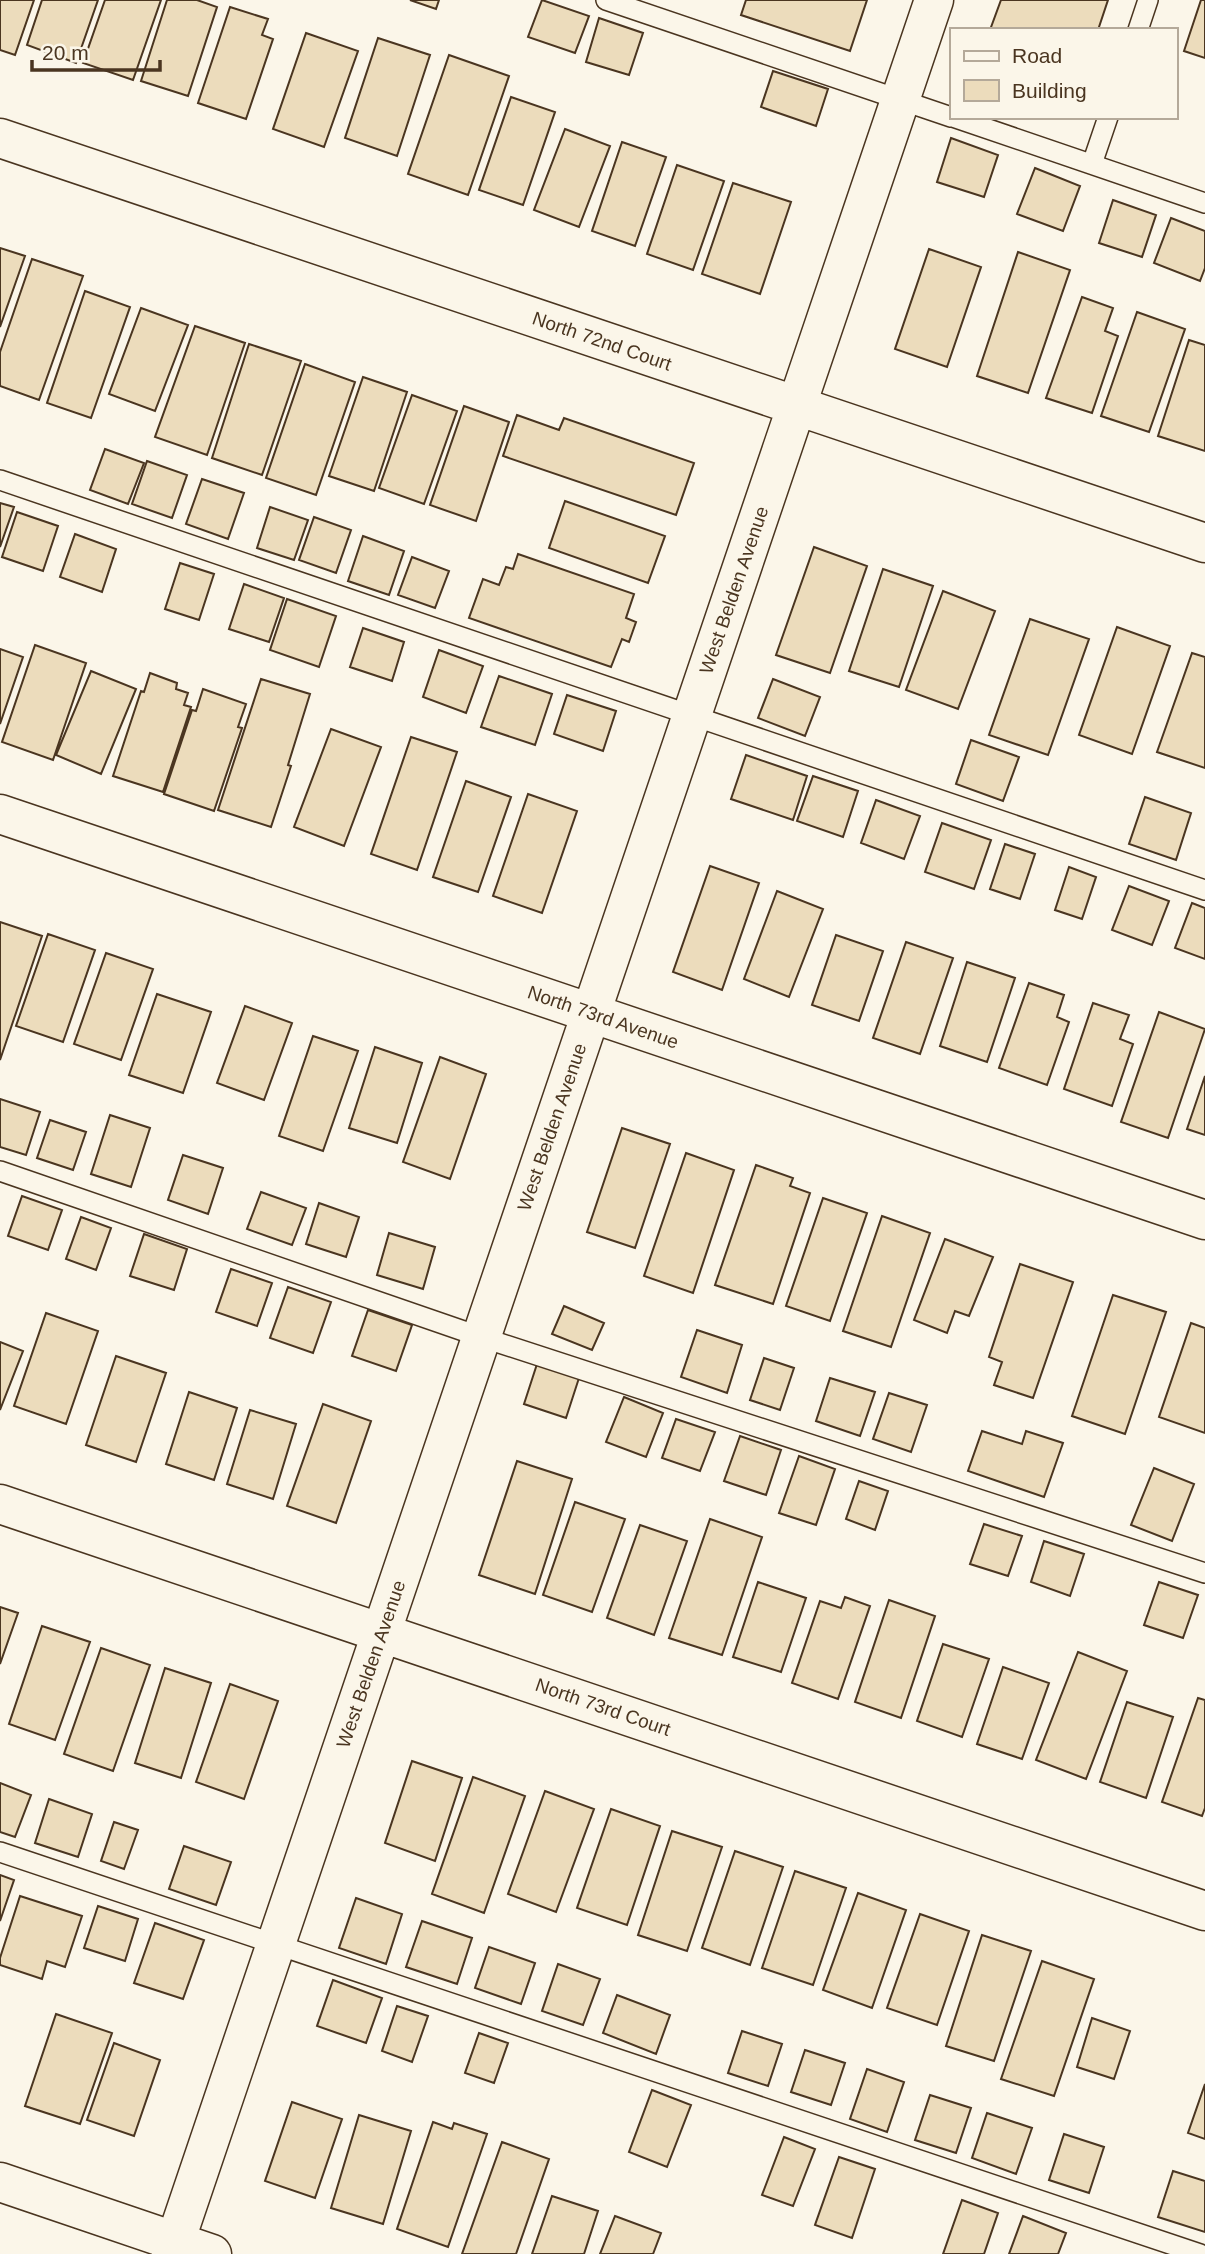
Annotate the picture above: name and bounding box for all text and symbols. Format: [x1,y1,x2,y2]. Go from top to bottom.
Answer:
scale bar [32,28,159,72]
legend [950,28,1177,119]
text: 20 m [42,41,89,64]
text: Road [1012,44,1062,67]
text: Building [1012,79,1087,102]
street label: North 72nd Court [530,307,675,375]
street label: West Belden Avenue [695,504,773,676]
street label: North 73rd Avenue [525,981,681,1053]
street label: West Belden Avenue [513,1041,591,1213]
street label: West Belden Avenue [332,1578,410,1750]
street label: North 73rd Court [533,1674,674,1740]

